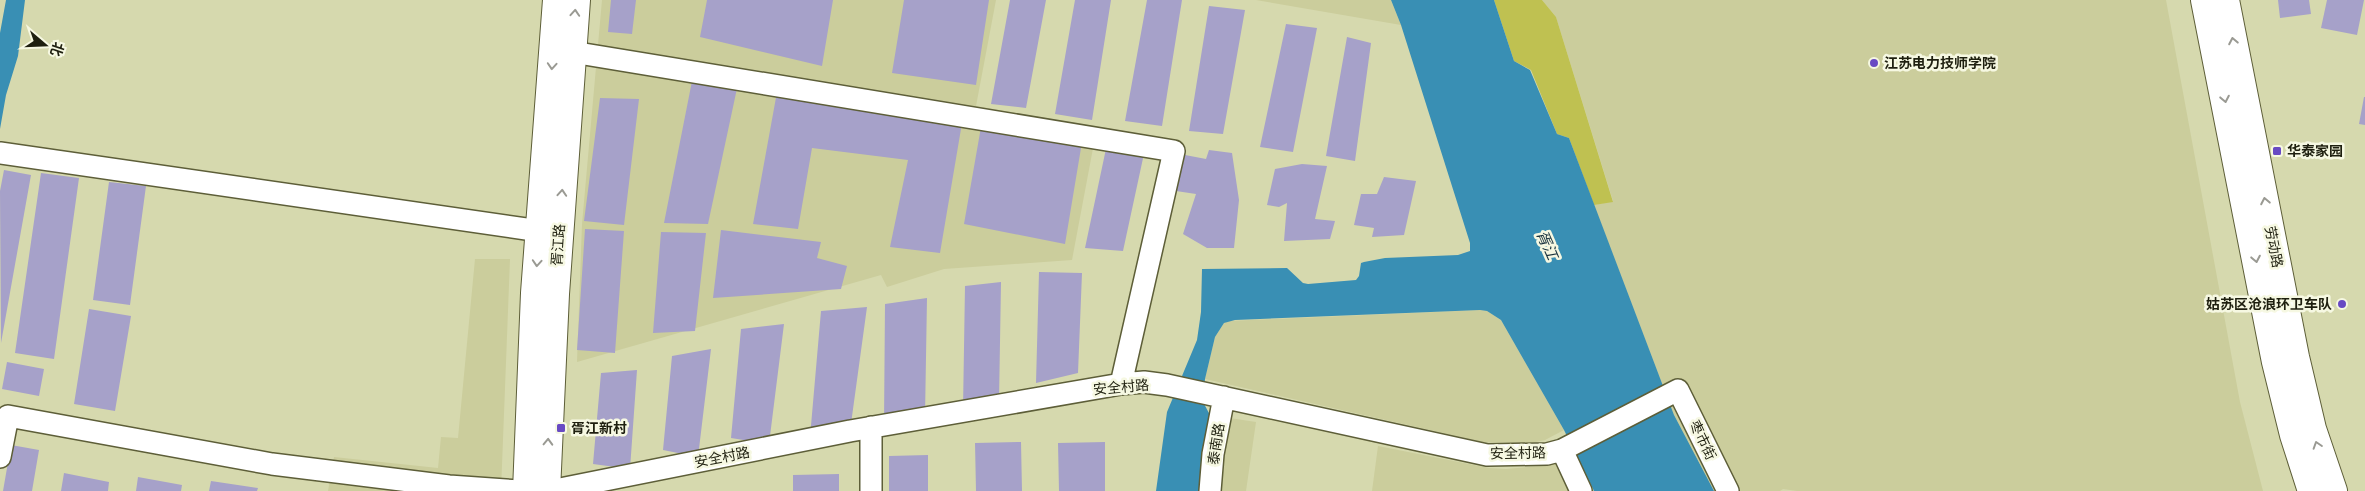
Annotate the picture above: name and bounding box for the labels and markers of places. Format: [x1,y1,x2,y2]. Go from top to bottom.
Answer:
place label: 江苏电力技师学院 [1884,55,1996,71]
marker: 江苏电力技师学院 [1868,57,1880,69]
place label: 华泰家园 [2287,143,2343,159]
marker: 华泰家园 [2271,145,2283,157]
place label: 姑苏区沧浪环卫车队 [2206,296,2332,312]
marker: 姑苏区沧浪环卫车队 [2336,298,2348,310]
place label: 胥江新村 [571,420,627,436]
marker: 胥江新村 [555,422,567,434]

